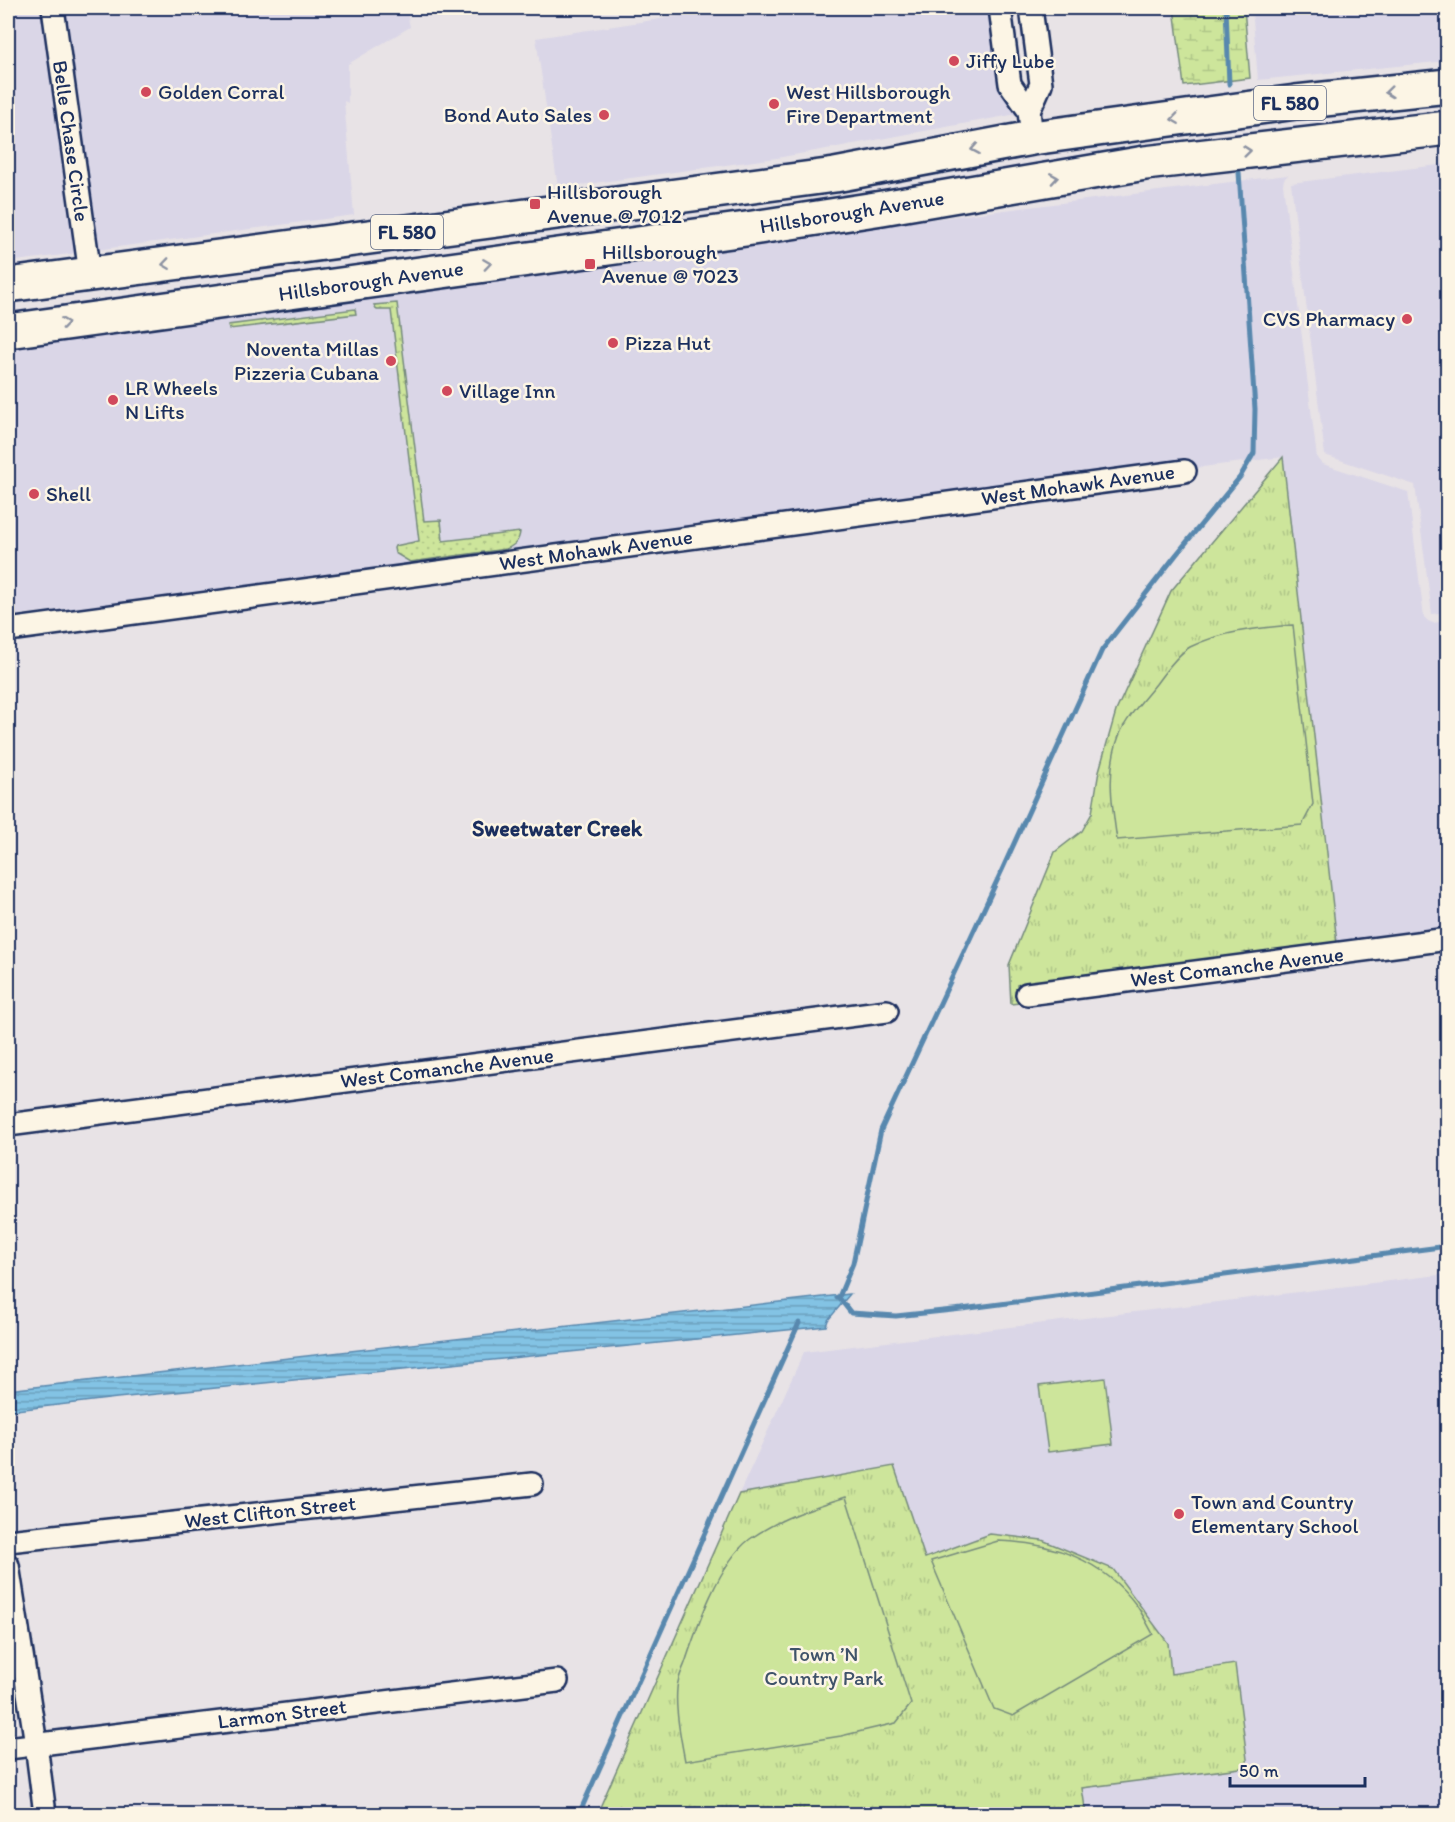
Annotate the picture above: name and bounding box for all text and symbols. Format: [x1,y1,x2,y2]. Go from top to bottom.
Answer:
place label: Jiffy Lube [966,48,1055,73]
marker: Jiffy Lube [947,54,961,68]
street label: Belle Chase Circle [48,59,95,223]
place label: Golden Corral [158,79,284,104]
place label: West Hillsborough Fire Department [786,79,950,128]
marker: Golden Corral [139,85,153,99]
one-way arrow [1385,85,1394,98]
road number: FL 580 [1254,86,1326,120]
marker: West Hillsborough Fire Department [767,97,781,111]
place label: Bond Auto Sales [444,102,592,127]
marker: Bond Auto Sales [597,108,611,122]
one-way arrow [1170,112,1180,124]
one-way arrow [970,142,980,155]
one-way arrow [1242,145,1251,158]
one-way arrow [1049,172,1058,184]
place label: Hillsborough Avenue @ 7012 [547,179,682,228]
street label: Hillsborough Avenue [758,185,946,238]
marker: Hillsborough Avenue @ 7012 [528,197,542,211]
road number: FL 580 [371,215,443,249]
place label: Hillsborough Avenue @ 7023 [602,239,739,288]
street label: Hillsborough Avenue [277,255,465,306]
one-way arrow [162,257,171,269]
marker: Hillsborough Avenue @ 7023 [583,257,597,271]
one-way arrow [483,259,492,271]
place label: CVS Pharmacy [1263,306,1395,331]
marker: CVS Pharmacy [1400,312,1414,326]
one-way arrow [61,317,70,329]
place label: Pizza Hut [625,330,711,355]
place label: Noventa Millas Pizzeria Cubana [234,336,379,385]
marker: Pizza Hut [606,336,620,350]
marker: Noventa Millas Pizzeria Cubana [384,354,398,368]
place label: LR Wheels N Lifts [125,375,218,424]
place label: Village Inn [459,378,555,403]
marker: Village Inn [440,384,454,398]
marker: LR Wheels N Lifts [106,393,120,407]
street label: West Mohawk Avenue [980,459,1176,510]
place label: Shell [46,481,91,506]
marker: Shell [27,487,41,501]
street label: West Mohawk Avenue [498,524,694,575]
district label: Sweetwater Creek [472,815,643,842]
street label: West Comanche Avenue [1129,941,1345,992]
street label: West Comanche Avenue [339,1042,555,1093]
place label: Town and Country Elementary School [1191,1489,1359,1538]
street label: West Clifton Street [183,1490,357,1533]
marker: Town and Country Elementary School [1172,1507,1186,1521]
park label: Town ’N Country Park [764,1641,884,1690]
street label: Larmon Street [216,1693,348,1734]
scale bar [1230,1750,1365,1788]
text: 50 m [1239,1760,1279,1782]

